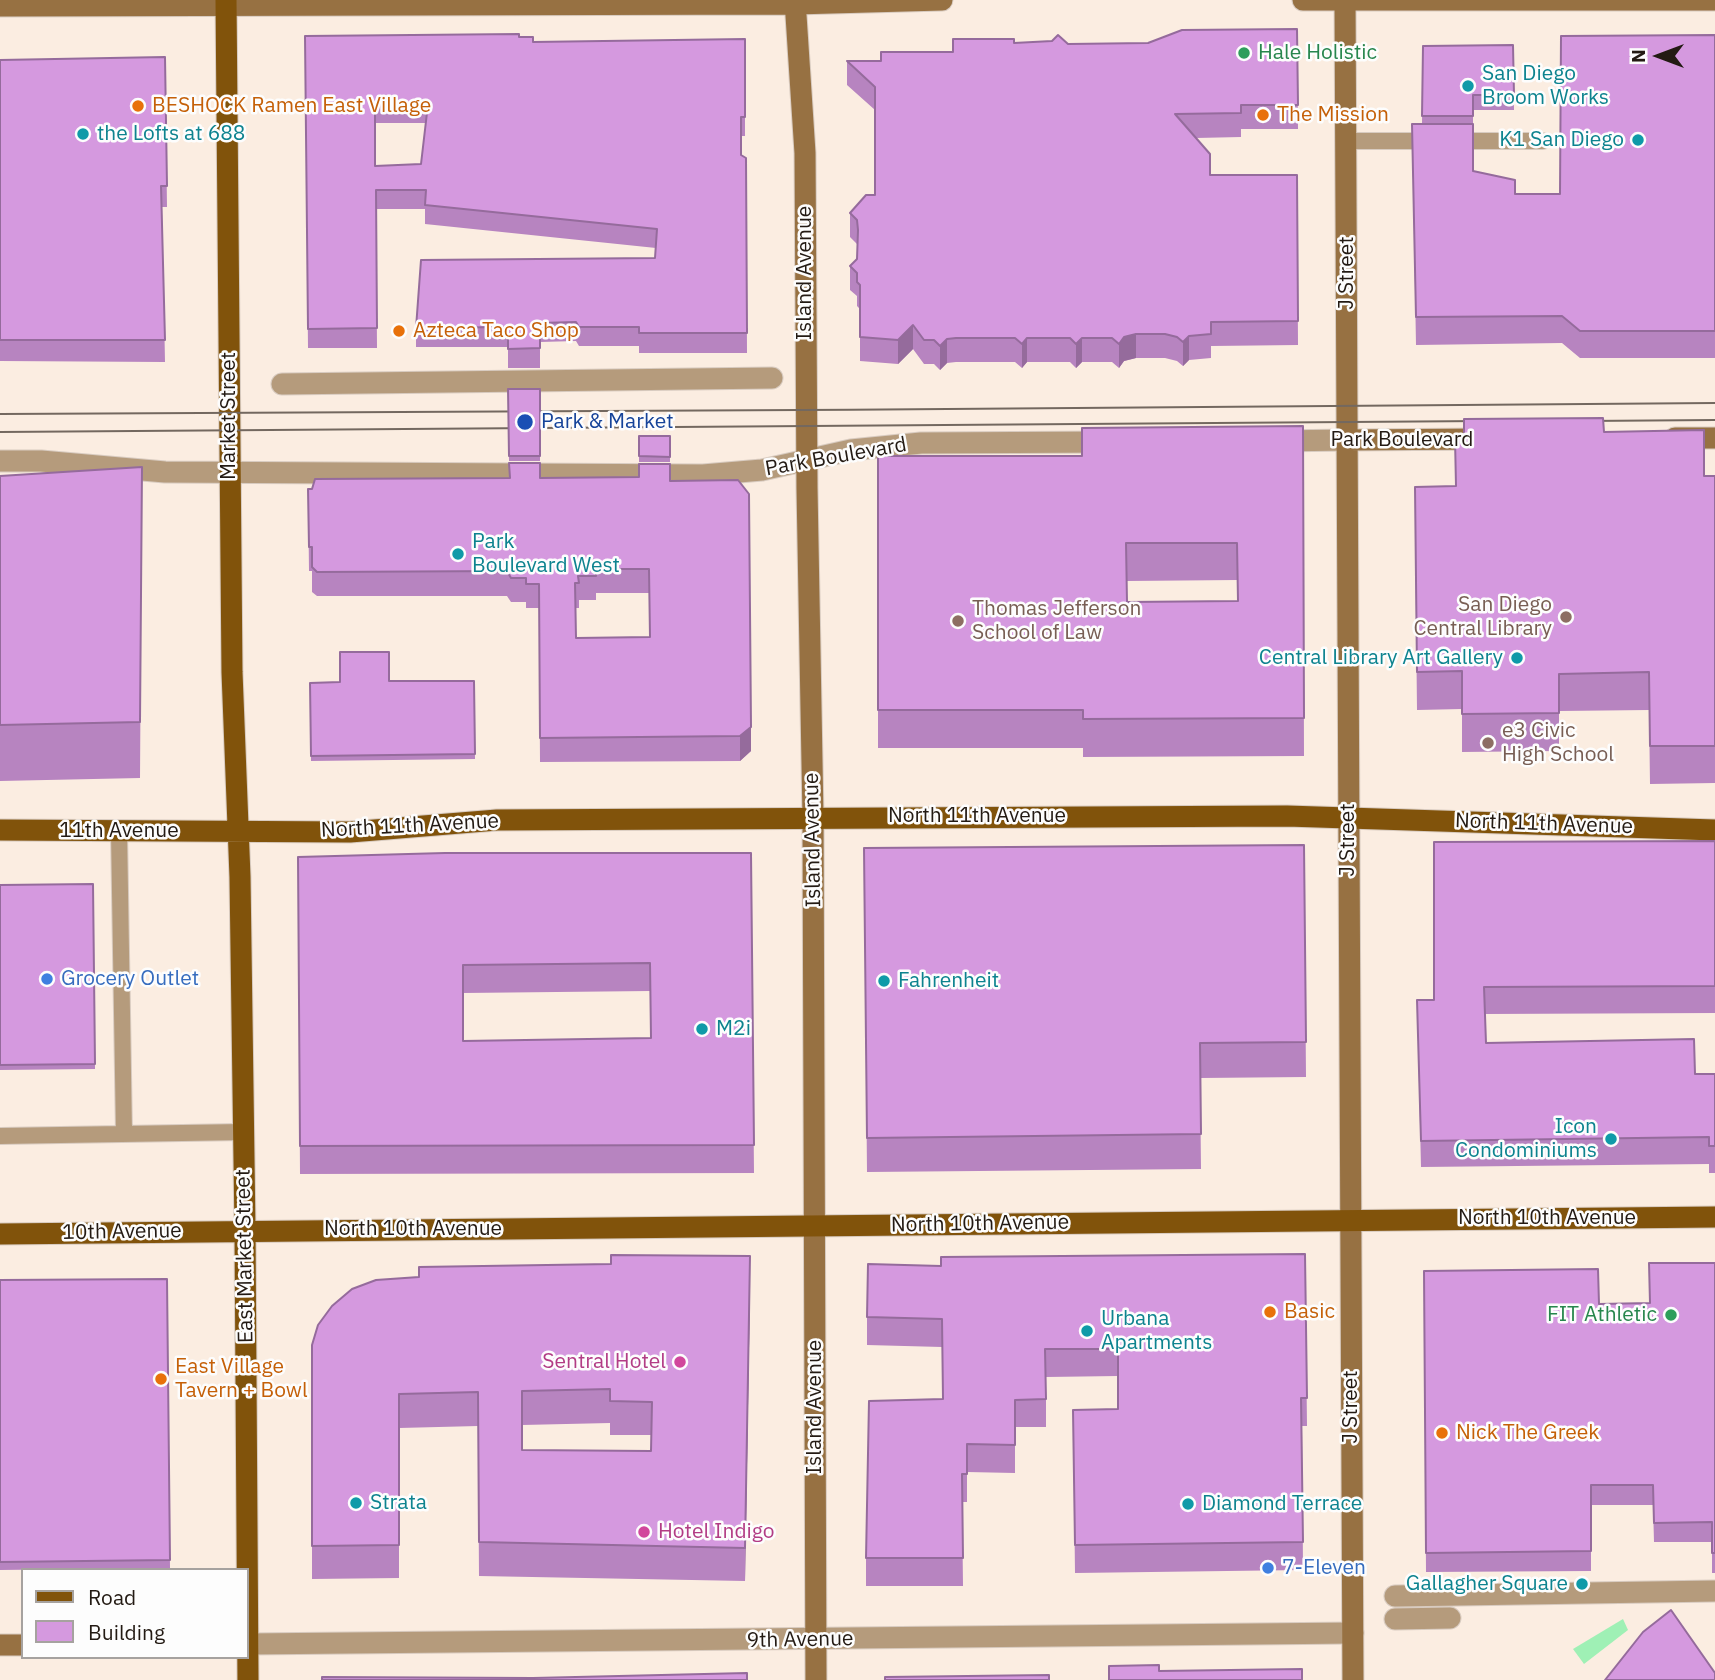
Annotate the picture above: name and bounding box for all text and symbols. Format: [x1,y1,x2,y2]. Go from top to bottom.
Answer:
north arrow [1624,21,1694,91]
place label: Hale Holistic [1258,40,1377,66]
marker: Hale Holistic [1236,45,1252,61]
text: N [1626,49,1650,63]
place label: San Diego Broom Works [1482,61,1609,111]
marker: San Diego Broom Works [1460,78,1476,94]
place label: BESHOCK Ramen East Village [152,93,431,119]
marker: BESHOCK Ramen East Village [130,98,146,114]
place label: The Mission [1277,102,1389,128]
marker: The Mission [1255,107,1271,123]
place label: the Lofts at 688 [97,121,245,147]
marker: the Lofts at 688 [75,126,91,142]
place label: K1 San Diego [1499,127,1624,153]
marker: K1 San Diego [1630,132,1646,148]
street label: Island Avenue [792,206,818,340]
street label: J Street [1334,236,1360,310]
place label: Azteca Taco Shop [413,318,579,344]
marker: Azteca Taco Shop [391,323,407,339]
street label: Market Street [216,352,242,480]
place label: Park & Market [541,409,674,435]
marker: Park & Market [515,412,535,432]
street label: Park Boulevard [1330,427,1474,453]
street label: Park Boulevard [763,432,909,482]
place label: Park Boulevard West [472,529,620,579]
marker: Park Boulevard West [450,546,466,562]
place label: San Diego Central Library [1413,592,1552,642]
place label: Thomas Jefferson School of Law [972,596,1141,646]
marker: San Diego Central Library [1558,609,1574,625]
marker: Thomas Jefferson School of Law [950,613,966,629]
place label: Central Library Art Gallery [1259,645,1503,671]
marker: Central Library Art Gallery [1509,650,1525,666]
place label: e3 Civic High School [1502,718,1614,768]
marker: e3 Civic High School [1480,735,1496,751]
street label: Island Avenue [799,772,827,908]
street label: North 11th Avenue [888,803,1066,829]
street label: J Street [1335,803,1361,877]
street label: North 11th Avenue [1455,808,1633,840]
street label: North 11th Avenue [320,809,500,843]
street label: 11th Avenue [59,818,179,844]
place label: Grocery Outlet [61,966,199,992]
place label: Fahrenheit [898,968,999,994]
marker: Grocery Outlet [39,971,55,987]
marker: Fahrenheit [876,973,892,989]
place label: M2i [716,1016,751,1042]
marker: M2i [694,1021,710,1037]
place label: Icon Condominiums [1455,1114,1597,1164]
marker: Icon Condominiums [1603,1131,1619,1147]
street label: East Market Street [231,1169,259,1343]
street label: North 10th Avenue [1458,1205,1636,1231]
street label: North 10th Avenue [891,1210,1069,1238]
street label: North 10th Avenue [324,1216,502,1242]
street label: 10th Avenue [62,1218,182,1246]
place label: Basic [1284,1299,1335,1325]
place label: FIT Athletic [1547,1302,1657,1328]
marker: Basic [1262,1304,1278,1320]
place label: Urbana Apartments [1101,1306,1212,1356]
marker: FIT Athletic [1663,1307,1679,1323]
marker: Urbana Apartments [1079,1323,1095,1339]
street label: Island Avenue [802,1340,828,1474]
place label: Sentral Hotel [542,1349,666,1375]
place label: East Village Tavern + Bowl [175,1354,308,1404]
marker: Sentral Hotel [672,1354,688,1370]
street label: J Street [1338,1370,1364,1444]
marker: East Village Tavern + Bowl [153,1371,169,1387]
place label: Nick The Greek [1456,1420,1599,1446]
marker: Nick The Greek [1434,1425,1450,1441]
place label: Strata [370,1490,427,1516]
place label: Diamond Terrace [1202,1491,1362,1517]
marker: Strata [348,1495,364,1511]
marker: Diamond Terrace [1180,1496,1196,1512]
place label: Hotel Indigo [658,1519,775,1545]
marker: Hotel Indigo [636,1524,652,1540]
place label: 7-Eleven [1282,1555,1366,1581]
marker: 7-Eleven [1260,1560,1276,1576]
legend [21,1568,248,1659]
place label: Gallagher Square [1406,1571,1568,1597]
marker: Gallagher Square [1574,1576,1590,1592]
text: Road [88,1583,136,1611]
text: Building [88,1618,165,1646]
street label: 9th Avenue [746,1626,854,1654]

